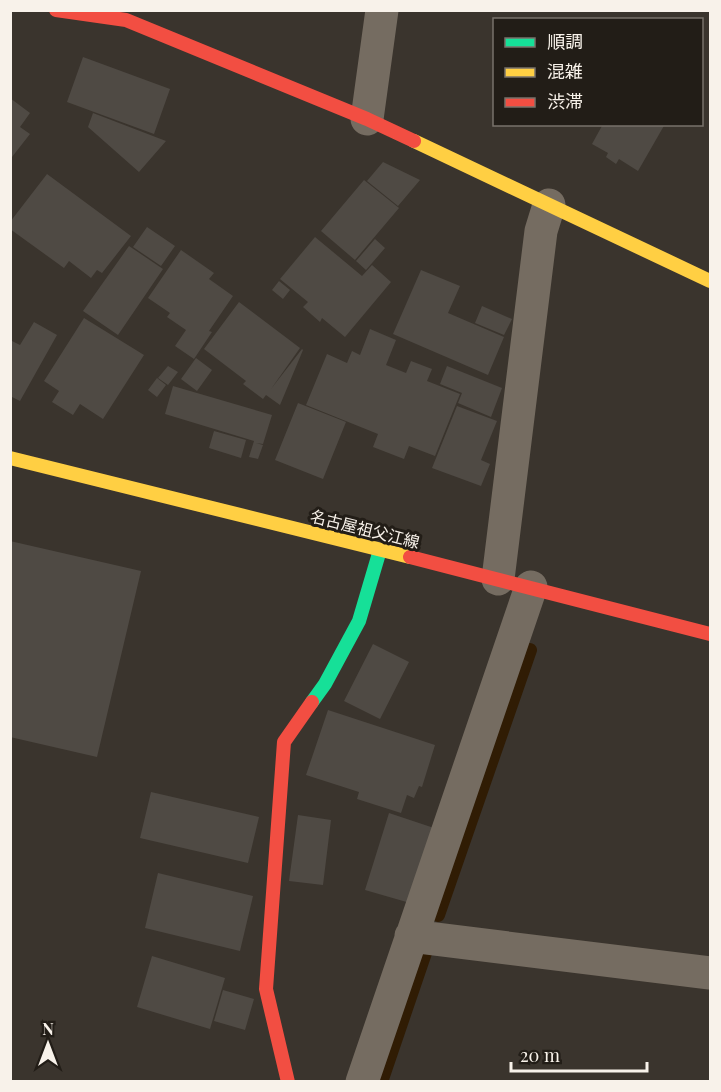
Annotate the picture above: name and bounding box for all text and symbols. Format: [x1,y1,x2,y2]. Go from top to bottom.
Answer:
legend [493,18,703,126]
text: 順調 [547,29,583,53]
text: 混雑 [547,59,583,83]
text: 渋滞 [547,89,583,113]
street label: 名古屋祖父江線 [308,505,422,552]
north arrow [18,1014,78,1074]
text: N [42,1018,54,1039]
scale bar [511,1035,648,1073]
text: 20 m [520,1043,560,1067]

